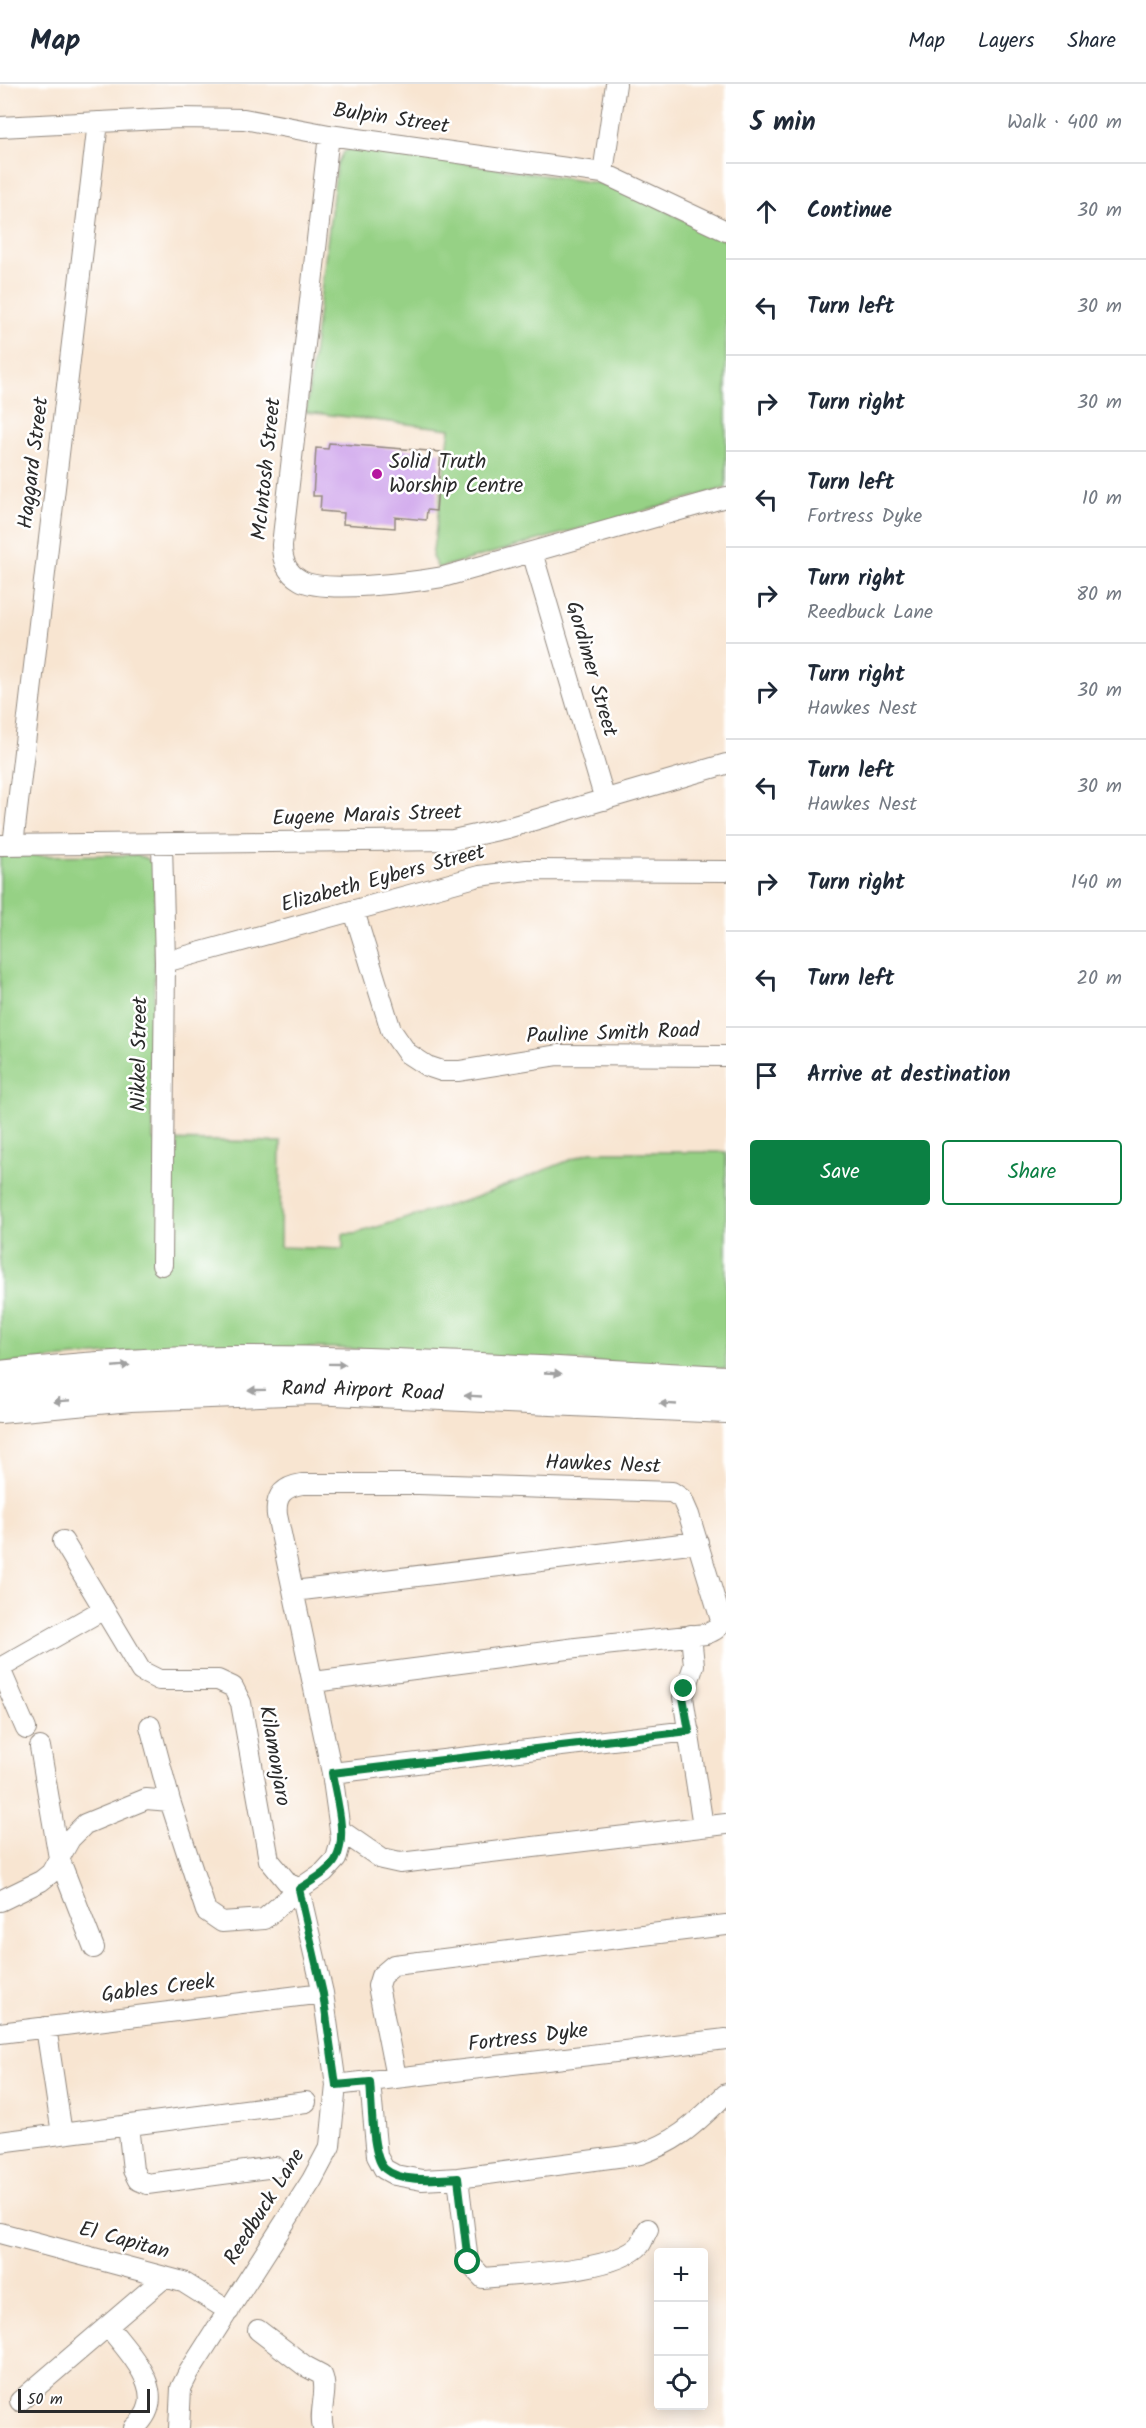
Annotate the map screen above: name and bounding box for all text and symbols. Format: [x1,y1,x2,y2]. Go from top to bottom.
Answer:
text: Map [30,19,81,64]
text: Map [908,25,945,58]
text: Layers [978,25,1034,58]
text: Share [1067,25,1116,58]
street label: Bulpin Street [331,95,452,144]
text: 5 min [750,102,816,144]
text: Walk · 400 m [1007,107,1122,139]
text: Continue [807,194,892,229]
icon: ahead [750,195,783,228]
text: 30 m [1077,195,1122,227]
text: Turn left [807,290,894,325]
icon: left [750,291,783,324]
text: 30 m [1077,291,1122,323]
text: Turn right [807,386,905,421]
icon: right [750,387,783,420]
text: 30 m [1077,387,1122,419]
street label: Haggard Street [10,394,59,531]
street label: McIntosh Street [243,395,291,542]
place label: Solid Truth Worship Centre [389,446,524,503]
text: Turn left [807,466,894,501]
marker: Solid Truth Worship Centre [370,467,384,481]
icon: left [750,483,783,516]
text: 10 m [1082,483,1122,515]
text: Fortress Dyke [807,501,922,533]
text: Turn right [807,562,905,597]
icon: right [750,579,783,612]
text: 80 m [1076,579,1122,611]
street label: Gordimer Street [556,597,626,741]
text: Reedbuck Lane [807,597,933,629]
text: Turn right [807,658,905,693]
icon: right [750,675,783,708]
text: 30 m [1077,675,1122,707]
text: Hawkes Nest [807,693,917,725]
text: Turn left [807,754,894,789]
icon: left [750,771,783,804]
text: 30 m [1077,771,1122,803]
text: Hawkes Nest [807,789,917,821]
street label: Eugene Marais Street [272,796,463,836]
street label: Elizabeth Eybers Street [277,836,490,922]
text: Turn right [807,866,905,901]
icon: right [750,867,783,900]
text: 140 m [1071,867,1122,899]
text: Turn left [807,962,894,997]
icon: left [750,963,783,996]
text: 20 m [1076,963,1122,995]
street label: Nikkel Street [122,995,158,1112]
street label: Pauline Smith Road [526,1014,701,1054]
text: Arrive at destination [807,1058,1010,1093]
icon: arrive [750,1059,783,1092]
button: Save [750,1140,930,1205]
button: Share [942,1140,1122,1205]
one-way arrow [327,1359,346,1369]
one-way arrow [112,1361,131,1371]
one-way arrow [543,1369,562,1378]
street label: Rand Airport Road [281,1371,445,1410]
one-way arrow [247,1385,266,1394]
one-way arrow [463,1391,482,1400]
one-way arrow [53,1396,72,1406]
one-way arrow [658,1400,677,1409]
street label: Hawkes Nest [545,1446,662,1484]
route end [670,1675,696,1701]
street label: Kilamonjaro [249,1703,299,1809]
street label: Gables Creek [99,1966,217,2012]
street label: Fortress Dyke [466,2014,591,2062]
street label: Reedbuck Lane [216,2142,314,2272]
street label: El Capitan [75,2213,173,2269]
route start [454,2248,480,2274]
map controls [654,2248,708,2410]
button: + [654,2248,708,2302]
button: − [654,2302,708,2356]
button: locate [654,2356,708,2410]
scale bar [18,2386,150,2414]
text: 50 m [27,2387,63,2412]

